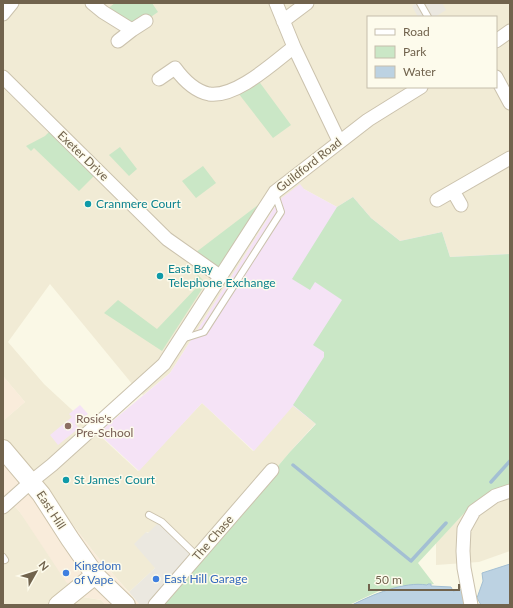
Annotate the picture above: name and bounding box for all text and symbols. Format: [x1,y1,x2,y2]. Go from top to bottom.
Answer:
legend [367,16,497,88]
text: Road [403,24,430,39]
text: Park [403,44,427,59]
text: Water [403,64,436,79]
street label: Exeter Drive [55,128,112,184]
street label: Guildford Road [273,134,344,195]
place label: Cranmere Court [96,196,181,211]
marker: Cranmere Court [83,199,93,209]
place label: East Bay Telephone Exchange [168,261,276,290]
marker: East Bay Telephone Exchange [155,271,165,281]
place label: Rosie's Pre-School [76,411,133,440]
marker: Rosie's Pre-School [63,421,73,431]
place label: St James' Court [74,472,156,487]
marker: St James' Court [61,475,71,485]
street label: East Hill [33,488,69,532]
street label: The Chase [189,512,236,563]
north arrow [16,552,56,592]
text: N [36,558,52,573]
place label: Kingdom of Vape [74,558,121,587]
scale bar [369,566,459,592]
marker: Kingdom of Vape [61,568,71,578]
place label: East Hill Garage [164,571,248,586]
text: 50 m [375,572,402,587]
marker: East Hill Garage [151,574,161,584]

